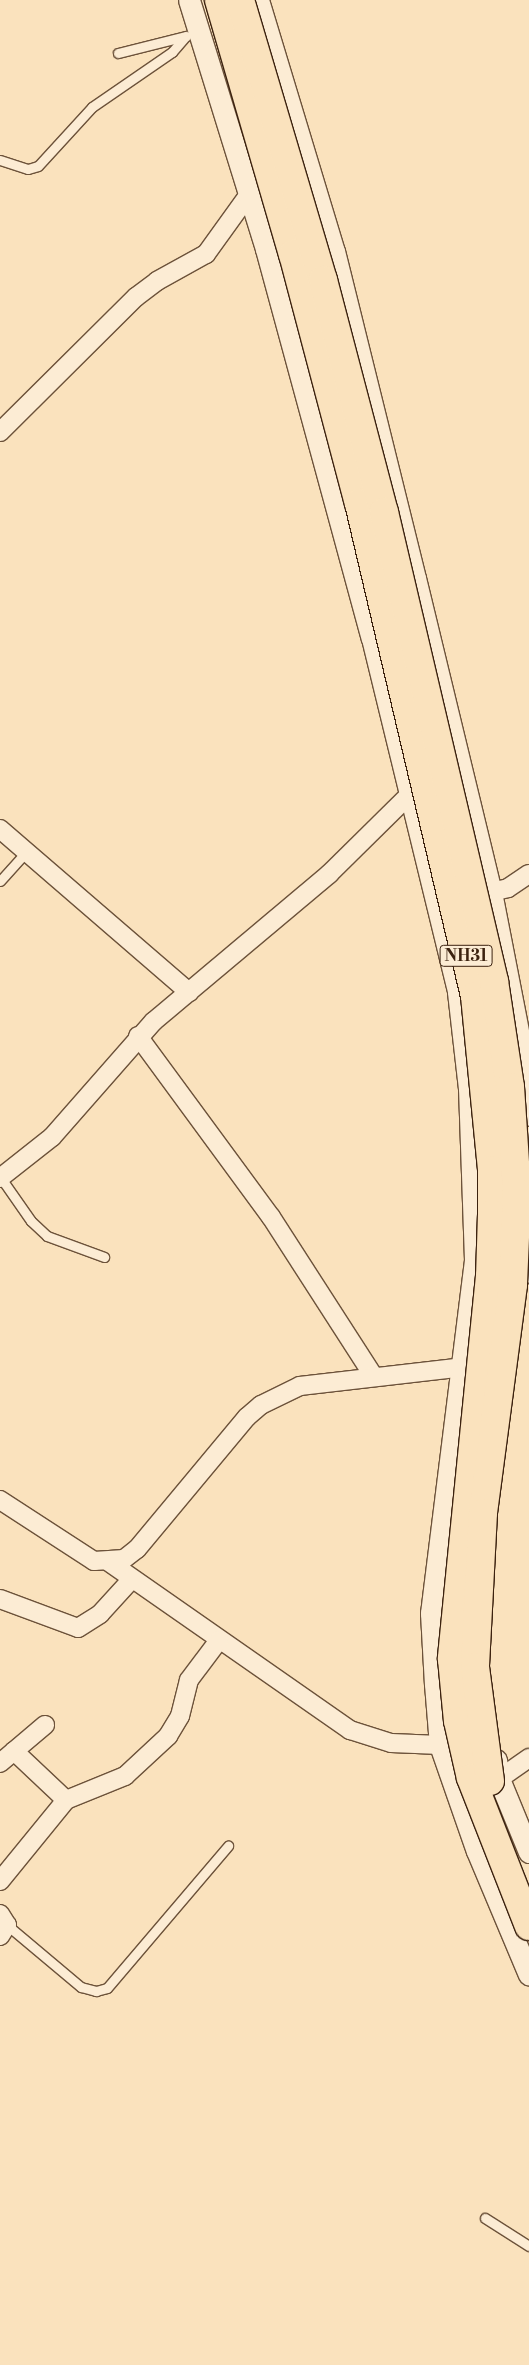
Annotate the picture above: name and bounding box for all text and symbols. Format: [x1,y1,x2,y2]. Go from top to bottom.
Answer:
road number: NH31 [438,942,494,969]

